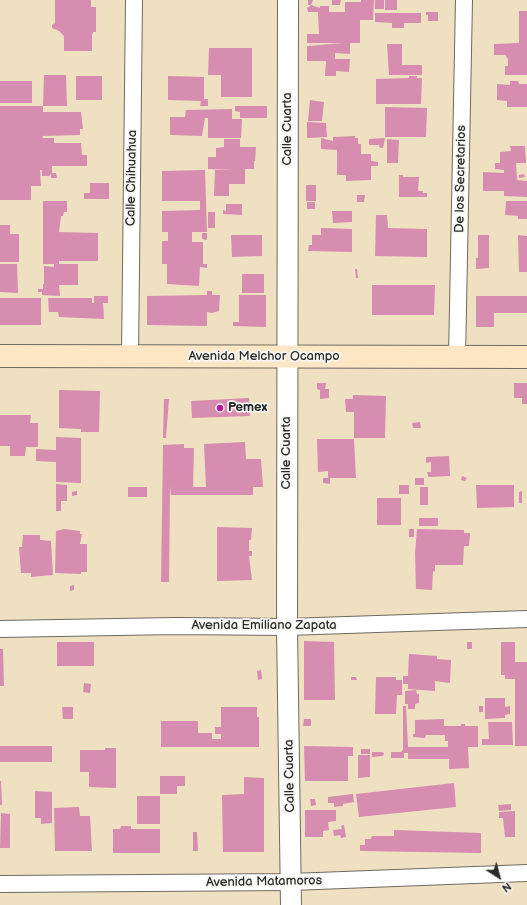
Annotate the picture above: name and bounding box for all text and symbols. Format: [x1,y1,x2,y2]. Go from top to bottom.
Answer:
street label: Calle Cuarta [280,92,296,166]
street label: De los Secretarios [452,125,470,233]
street label: Calle Chihuahua [123,130,141,226]
street label: Avenida Melchor Ocampo [188,349,340,365]
place label: Pemex [228,400,267,416]
marker: Pemex [215,403,225,413]
street label: Calle Cuarta [279,416,295,490]
street label: Avenida Emiliano Zapata [191,618,337,634]
street label: Calle Cuarta [282,739,298,813]
north arrow [479,857,519,897]
street label: Avenida Matamoros [206,873,322,891]
text: N [499,879,514,895]

